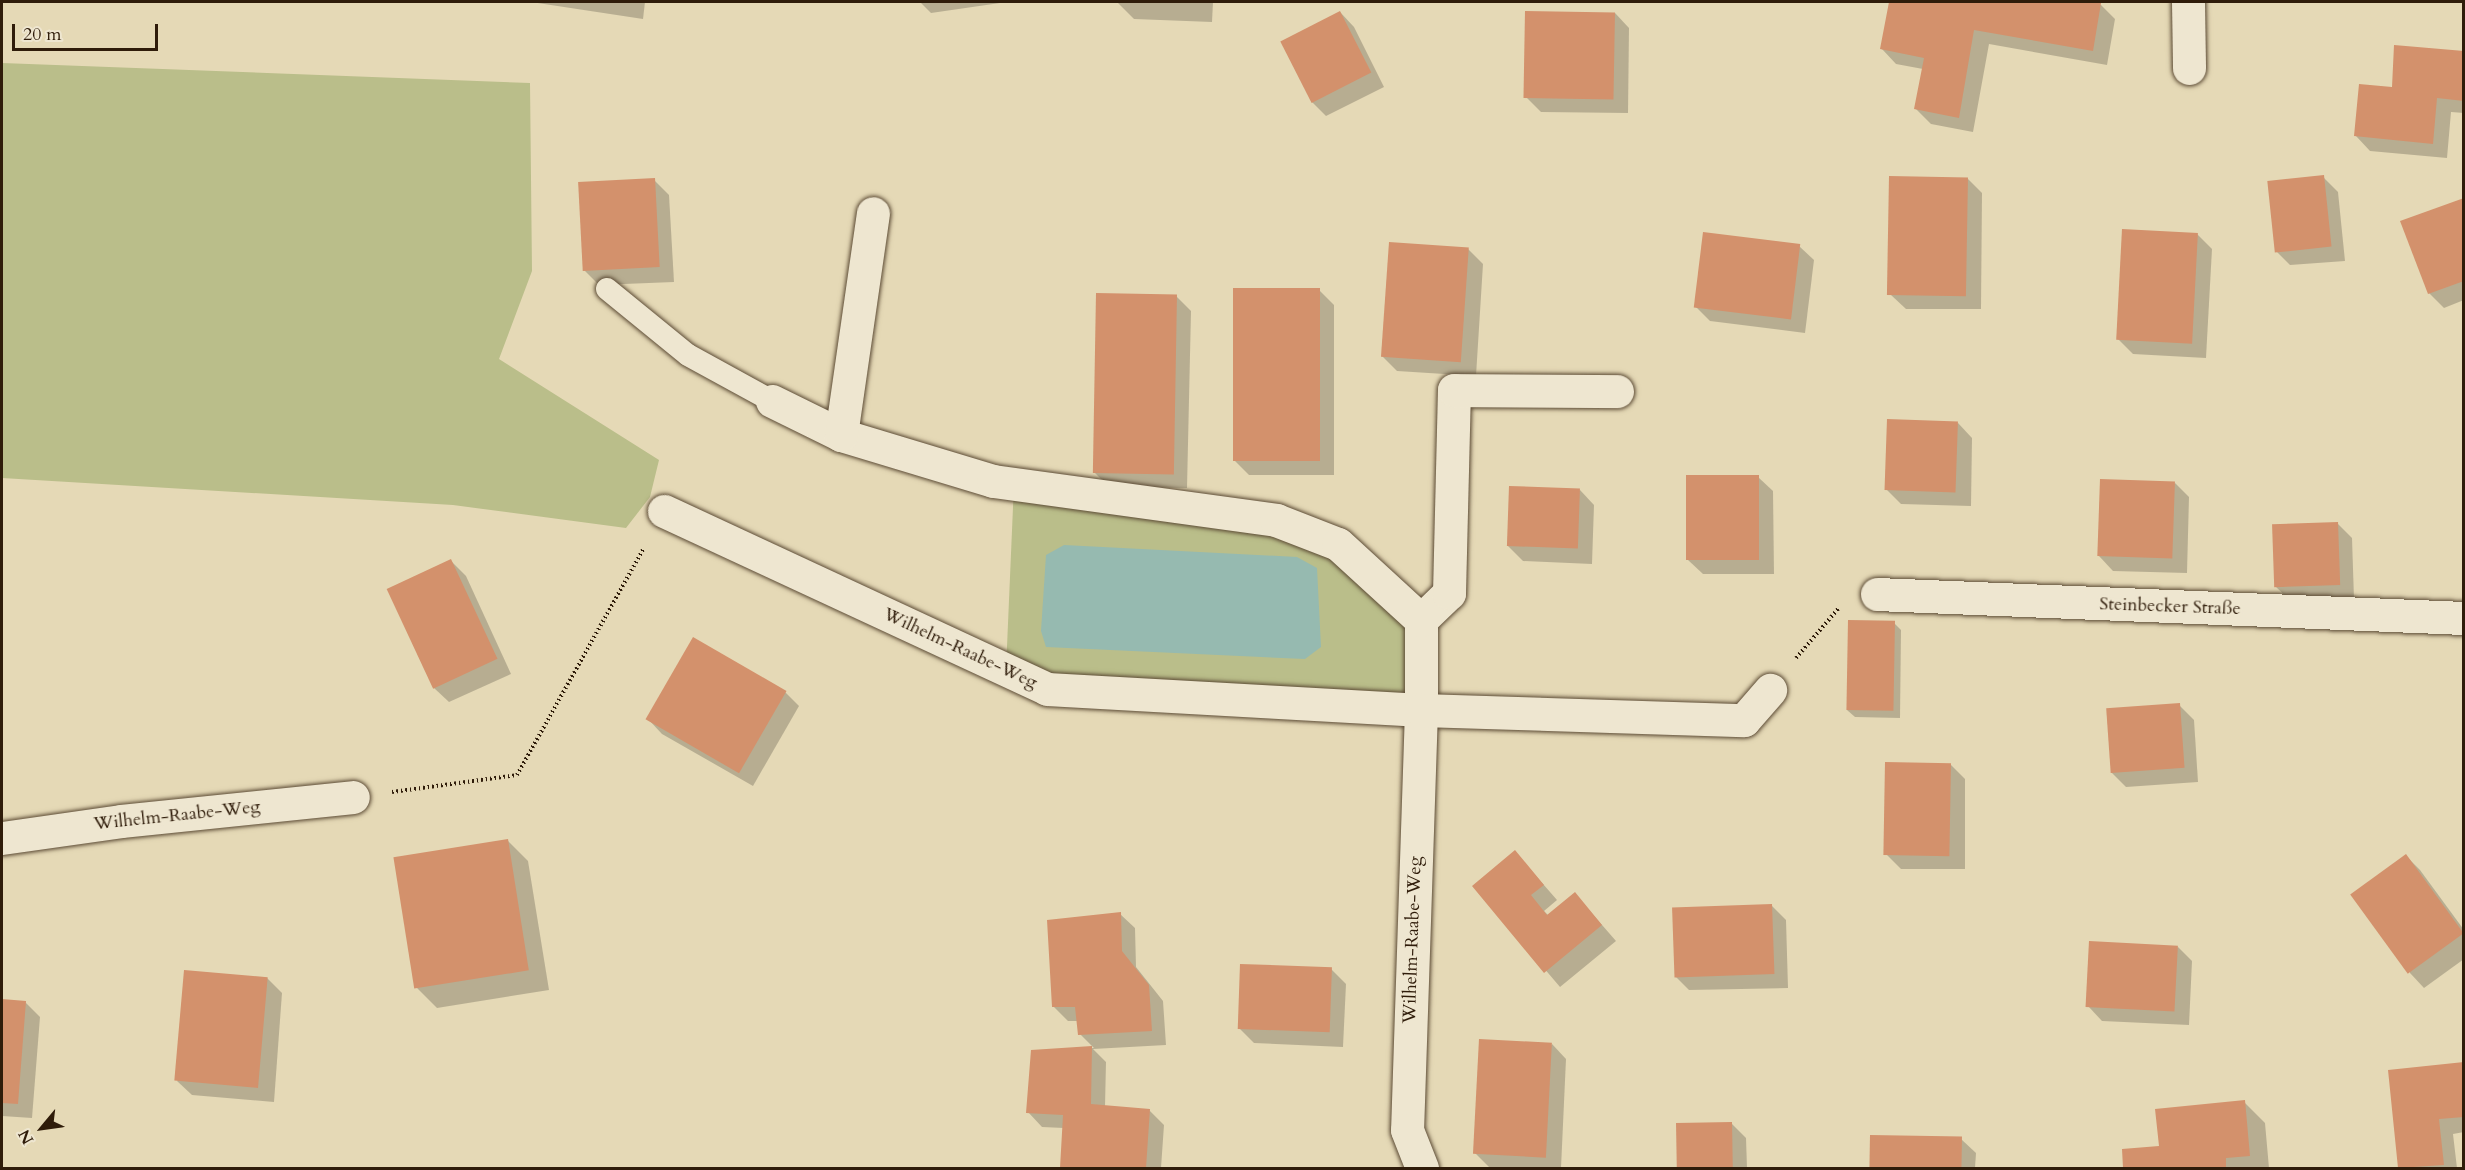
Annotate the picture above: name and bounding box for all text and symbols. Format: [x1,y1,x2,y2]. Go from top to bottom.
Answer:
scale bar [15,12,160,50]
text: 20 m [23,22,62,47]
street label: Steinbecker Straße [2099,594,2241,620]
street label: Wilhelm-Raabe-Weg [880,604,1040,694]
street label: Wilhelm-Raabe-Weg [93,797,261,835]
street label: Wilhelm-Raabe-Weg [1399,856,1427,1024]
north arrow [12,1098,72,1158]
text: N [13,1125,39,1148]

